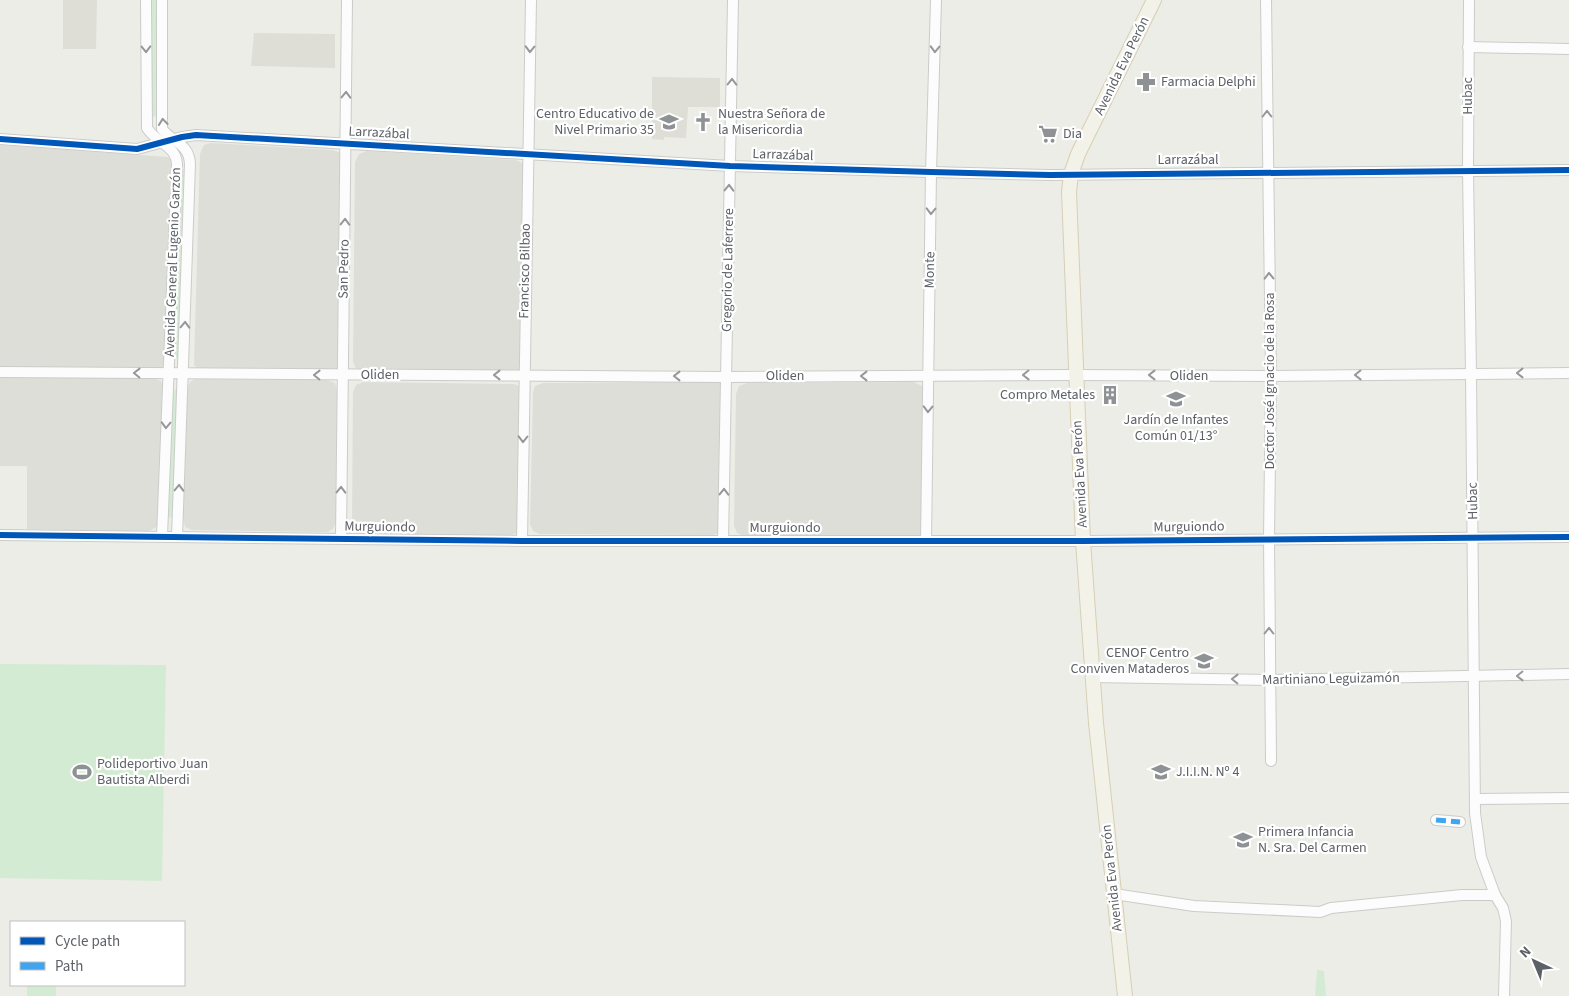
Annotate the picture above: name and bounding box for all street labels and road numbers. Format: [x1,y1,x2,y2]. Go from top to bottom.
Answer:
street label: Avenida Eva Perón [1089,13,1155,119]
street label: Hubac [1458,77,1478,115]
street label: Larrazábal [348,121,410,145]
street label: Larrazábal [752,144,814,166]
street label: Larrazábal [1157,150,1219,170]
street label: Avenida General Eugenio Garzón [160,167,186,357]
street label: Gregorio de Laferrere [717,208,739,332]
street label: Francisco Bilbao [514,223,536,319]
street label: San Pedro [333,239,355,299]
street label: Monte [920,251,940,289]
street label: Doctor José Ignacio de la Rosa [1260,292,1280,470]
street label: Oliden [361,365,399,385]
street label: Oliden [766,366,804,386]
street label: Oliden [1170,366,1208,386]
street label: Avenida Eva Perón [1067,420,1093,528]
street label: Hubac [1463,481,1483,520]
street label: Murguiondo [344,516,416,538]
street label: Murguiondo [1153,516,1225,538]
street label: Murguiondo [749,518,821,538]
street label: Martiniano Leguizamón [1262,668,1400,690]
street label: Avenida Eva Perón [1096,823,1128,933]

